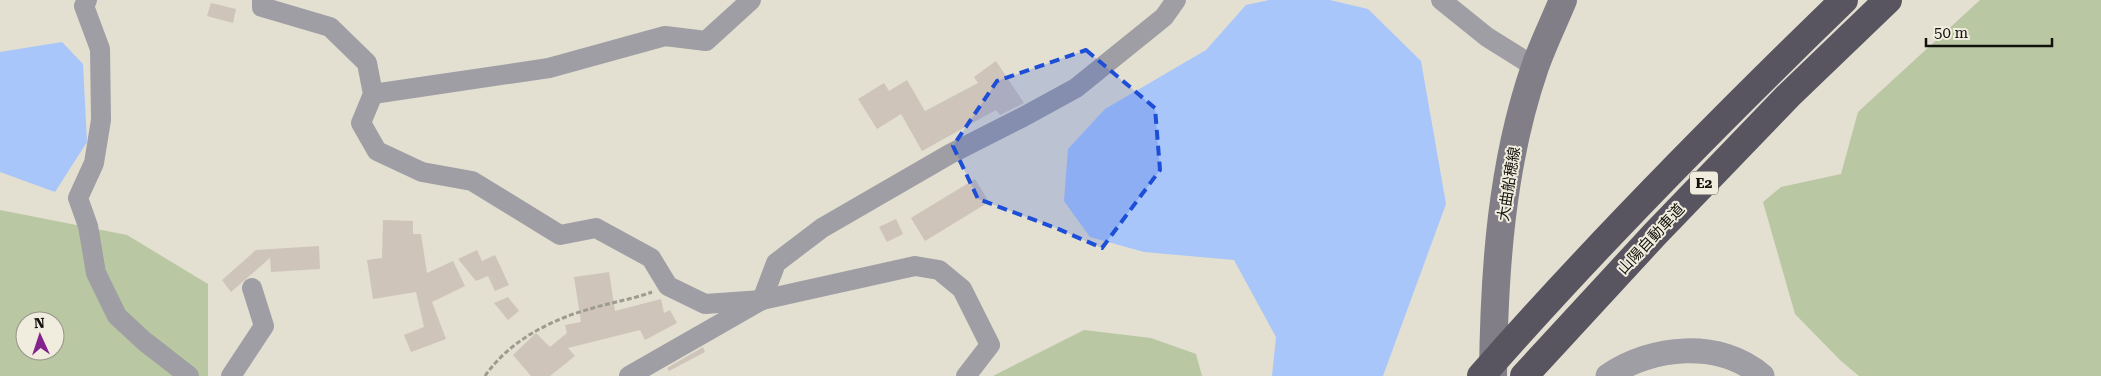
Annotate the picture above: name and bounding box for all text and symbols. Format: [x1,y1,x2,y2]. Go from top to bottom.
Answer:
scale bar [1926,15,2052,47]
text: 50 m [1934,24,1969,42]
street label: 大曲船穂線 [1494,146,1524,222]
road number: E2 [1690,172,1718,194]
street label: 山陽自動車道 [1614,200,1688,278]
north arrow [15,311,65,361]
text: N [34,315,45,331]

